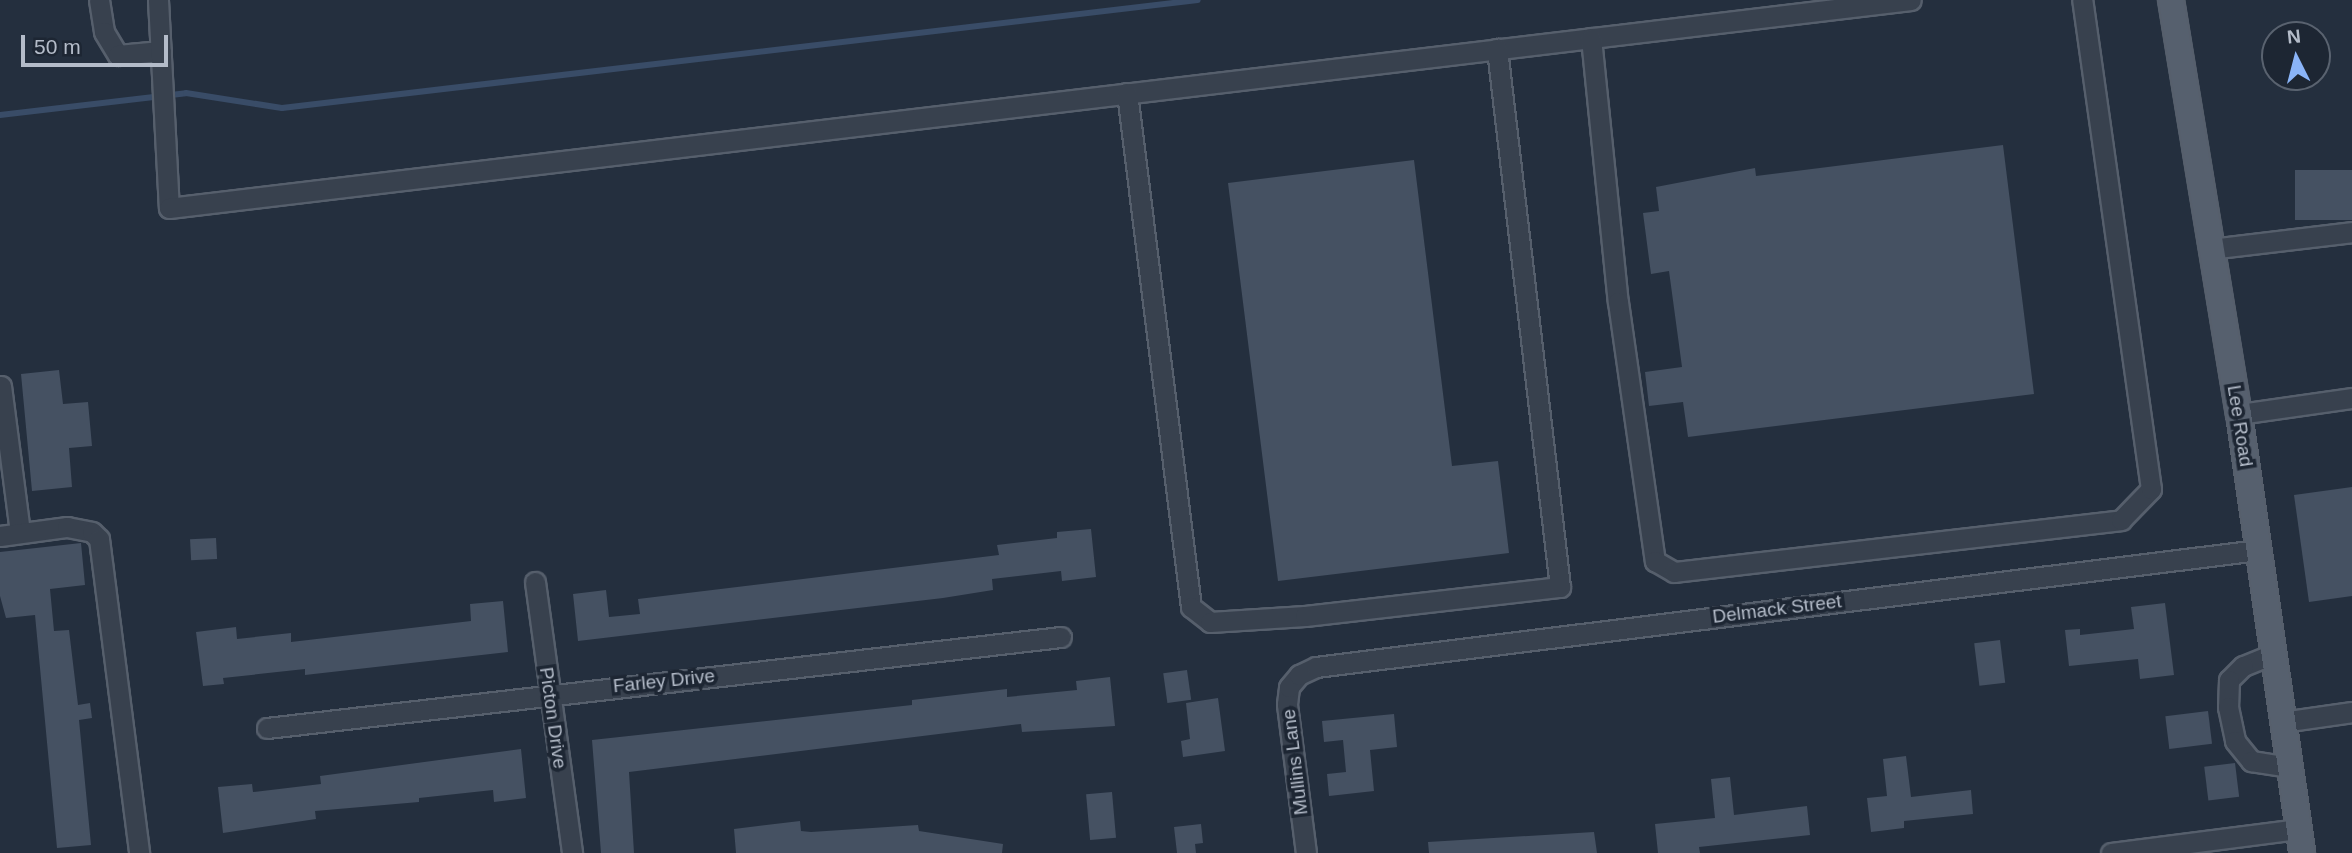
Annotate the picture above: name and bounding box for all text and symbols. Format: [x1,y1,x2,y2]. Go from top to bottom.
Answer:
scale bar [24,21,172,65]
north arrow [2261,21,2331,91]
text: N [2286,25,2302,48]
text: 50 m [34,35,81,58]
street label: Lee Road [2222,384,2258,468]
street label: Delmack Street [1711,590,1843,628]
street label: Farley Drive [612,664,716,698]
street label: Picton Drive [535,666,571,770]
street label: Mullins Lane [1277,708,1313,816]

